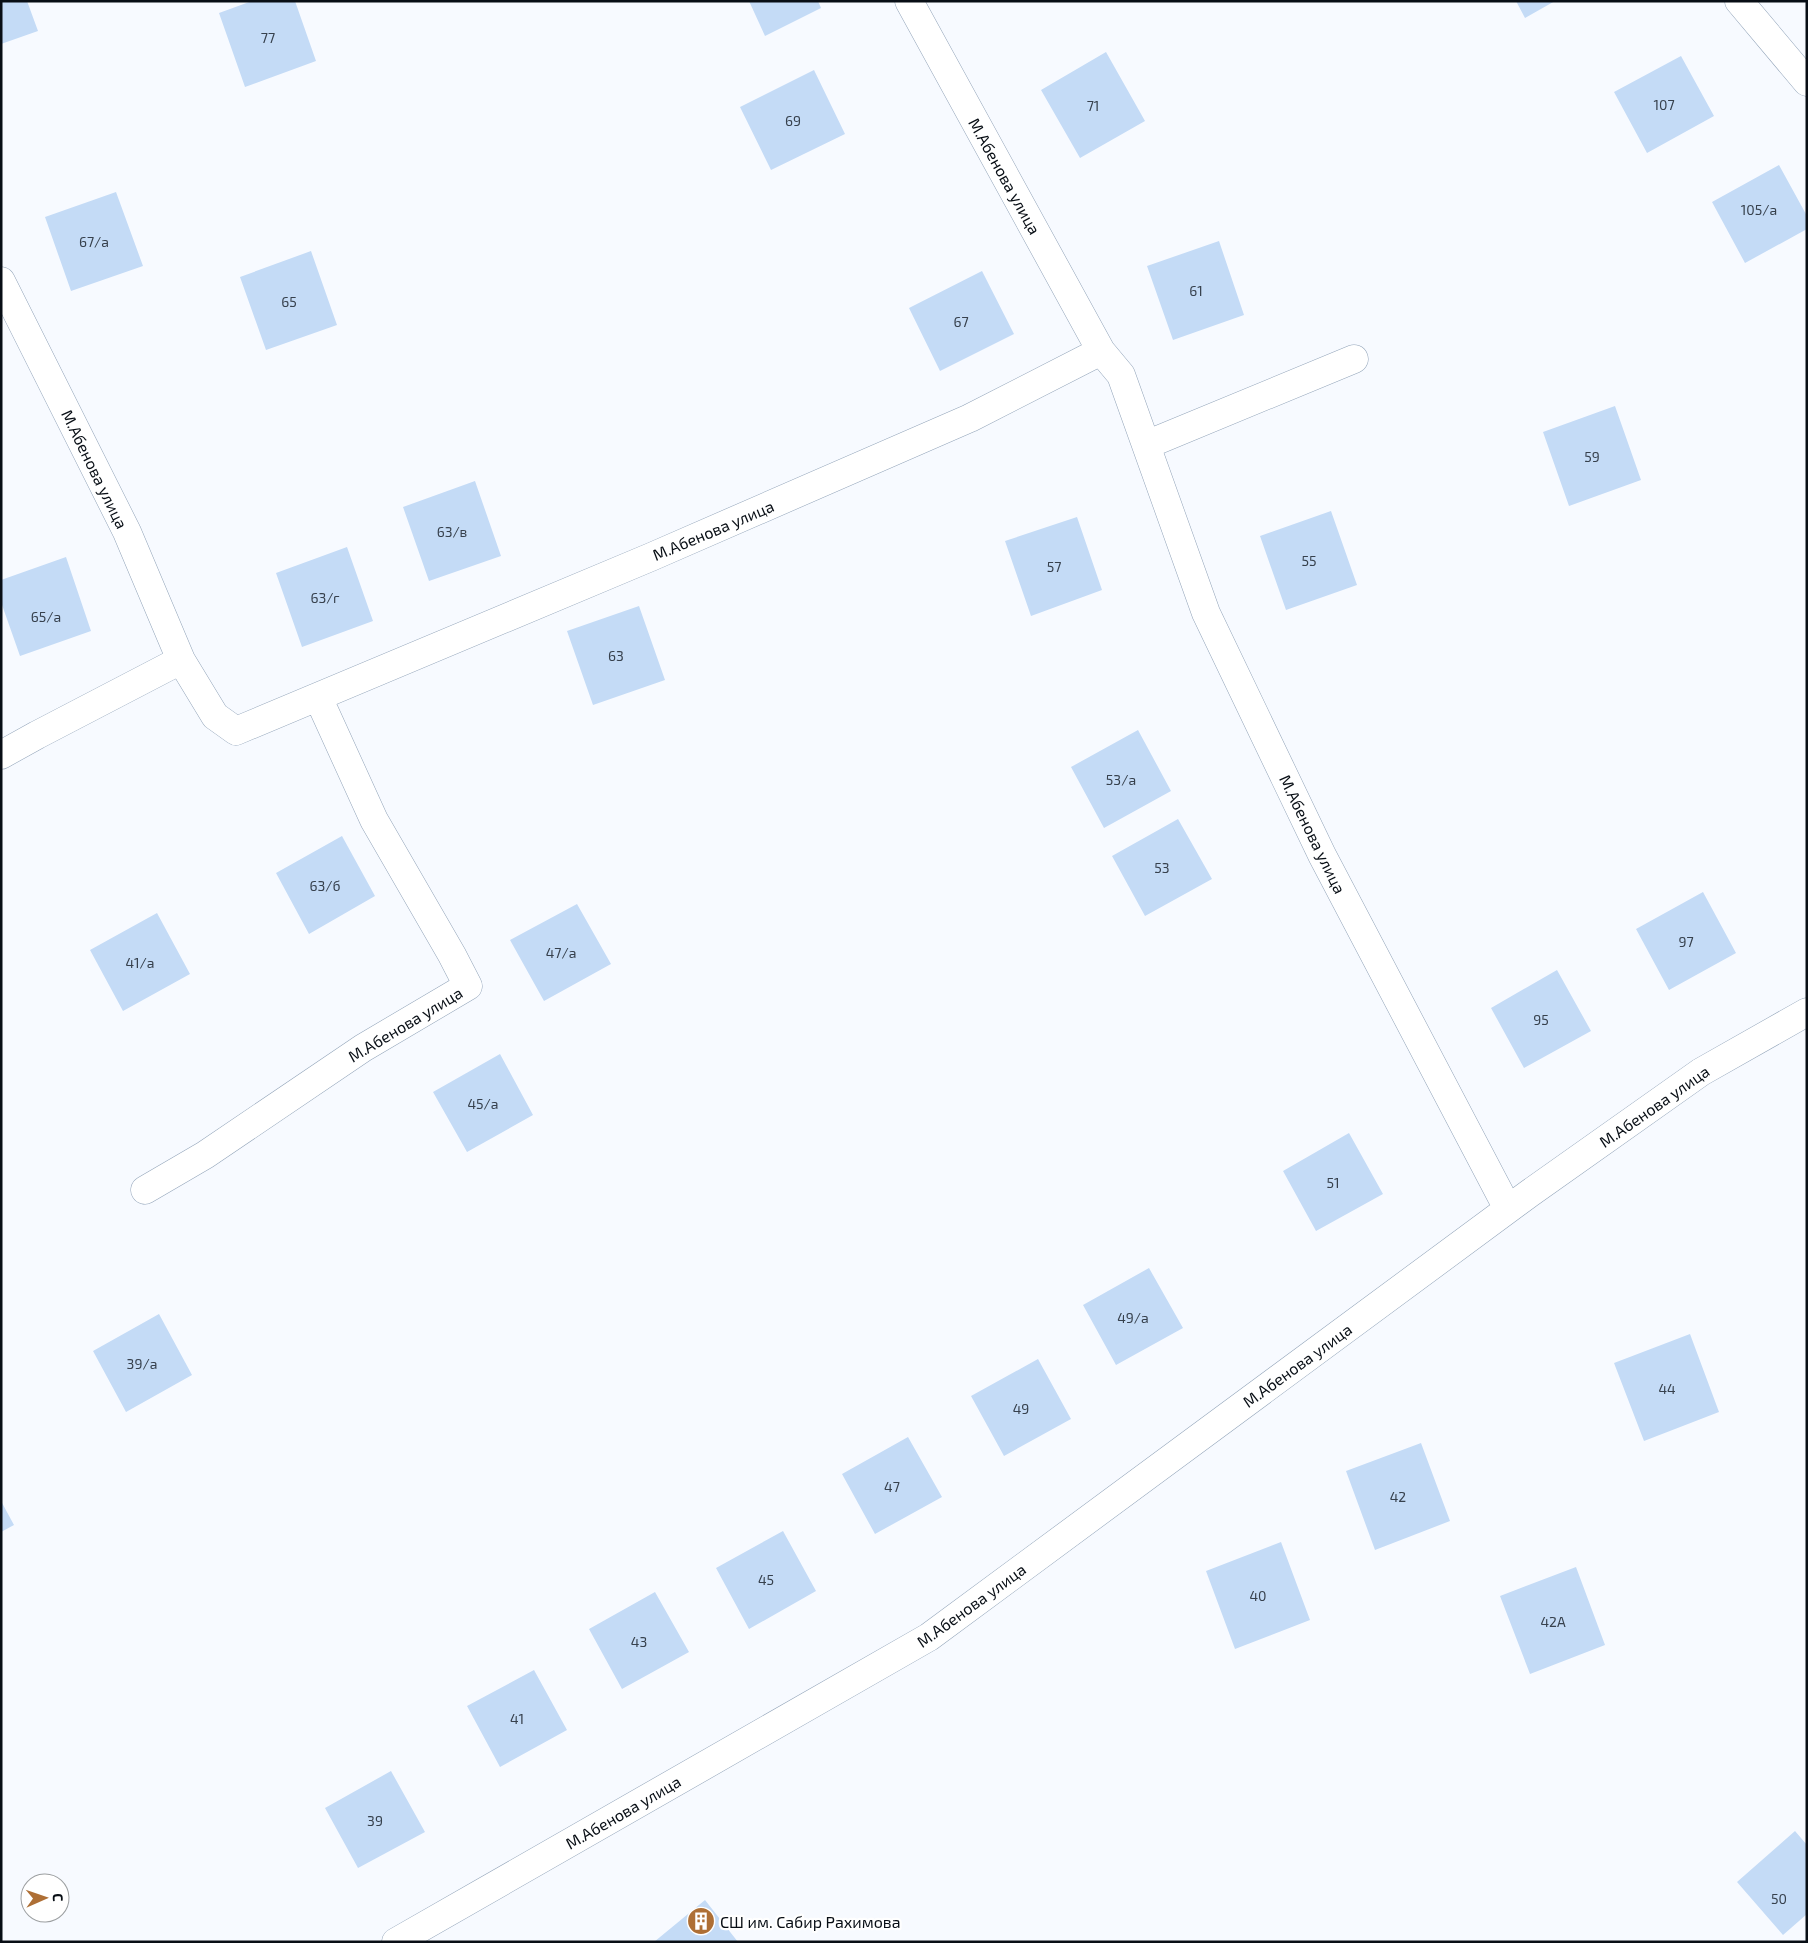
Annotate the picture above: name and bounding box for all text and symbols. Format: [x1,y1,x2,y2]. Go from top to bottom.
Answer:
house number: 77 [261,29,275,46]
house number: 107 [1653,96,1675,113]
house number: 71 [1087,97,1099,114]
house number: 69 [785,112,801,129]
street label: М.Абенова улица [964,115,1045,238]
house number: 105/а [1741,201,1777,218]
house number: 67/а [79,233,109,250]
house number: 61 [1189,282,1203,299]
house number: 65 [281,293,297,310]
house number: 67 [953,313,969,330]
street label: М.Абенова улица [57,406,132,532]
house number: 59 [1584,448,1600,465]
street label: М.Абенова улица [650,496,777,565]
house number: 63/в [437,523,467,540]
house number: 55 [1301,552,1317,569]
house number: 57 [1047,558,1061,575]
house number: 63/г [311,589,340,606]
house number: 65/а [31,608,61,625]
house number: 63 [608,647,624,664]
house number: 53/а [1106,771,1136,788]
street label: М.Абенова улица [1275,771,1350,897]
house number: 53 [1154,859,1170,876]
house number: 63/б [309,877,341,894]
house number: 97 [1678,933,1694,950]
house number: 47/а [546,944,576,961]
house number: 41/а [125,954,155,971]
street label: М.Абенова улица [344,982,466,1066]
house number: 95 [1533,1011,1549,1028]
street label: М.Абенова улица [1595,1061,1713,1152]
house number: 45/а [467,1095,499,1112]
house number: 51 [1326,1174,1340,1191]
house number: 49/а [1117,1309,1149,1326]
street label: М.Абенова улица [1239,1319,1356,1412]
house number: 39/а [127,1355,157,1372]
house number: 44 [1658,1380,1676,1397]
house number: 49 [1013,1400,1029,1417]
house number: 47 [884,1478,900,1495]
house number: 42 [1390,1488,1406,1505]
street label: М.Абенова улица [913,1559,1030,1652]
house number: 45 [758,1571,774,1588]
house number: 40 [1249,1587,1267,1604]
house number: 42А [1540,1613,1566,1630]
house number: 43 [631,1633,647,1650]
house number: 41 [510,1710,524,1727]
street label: М.Абенова улица [562,1771,684,1854]
house number: 39 [367,1812,383,1829]
north arrow [20,1873,70,1923]
house number: 50 [1771,1890,1787,1907]
text: С [50,1893,67,1902]
building icon: СШ им. Сабир Рахимова [686,1906,716,1936]
place label: СШ им. Сабир Рахимова [720,1912,900,1931]

